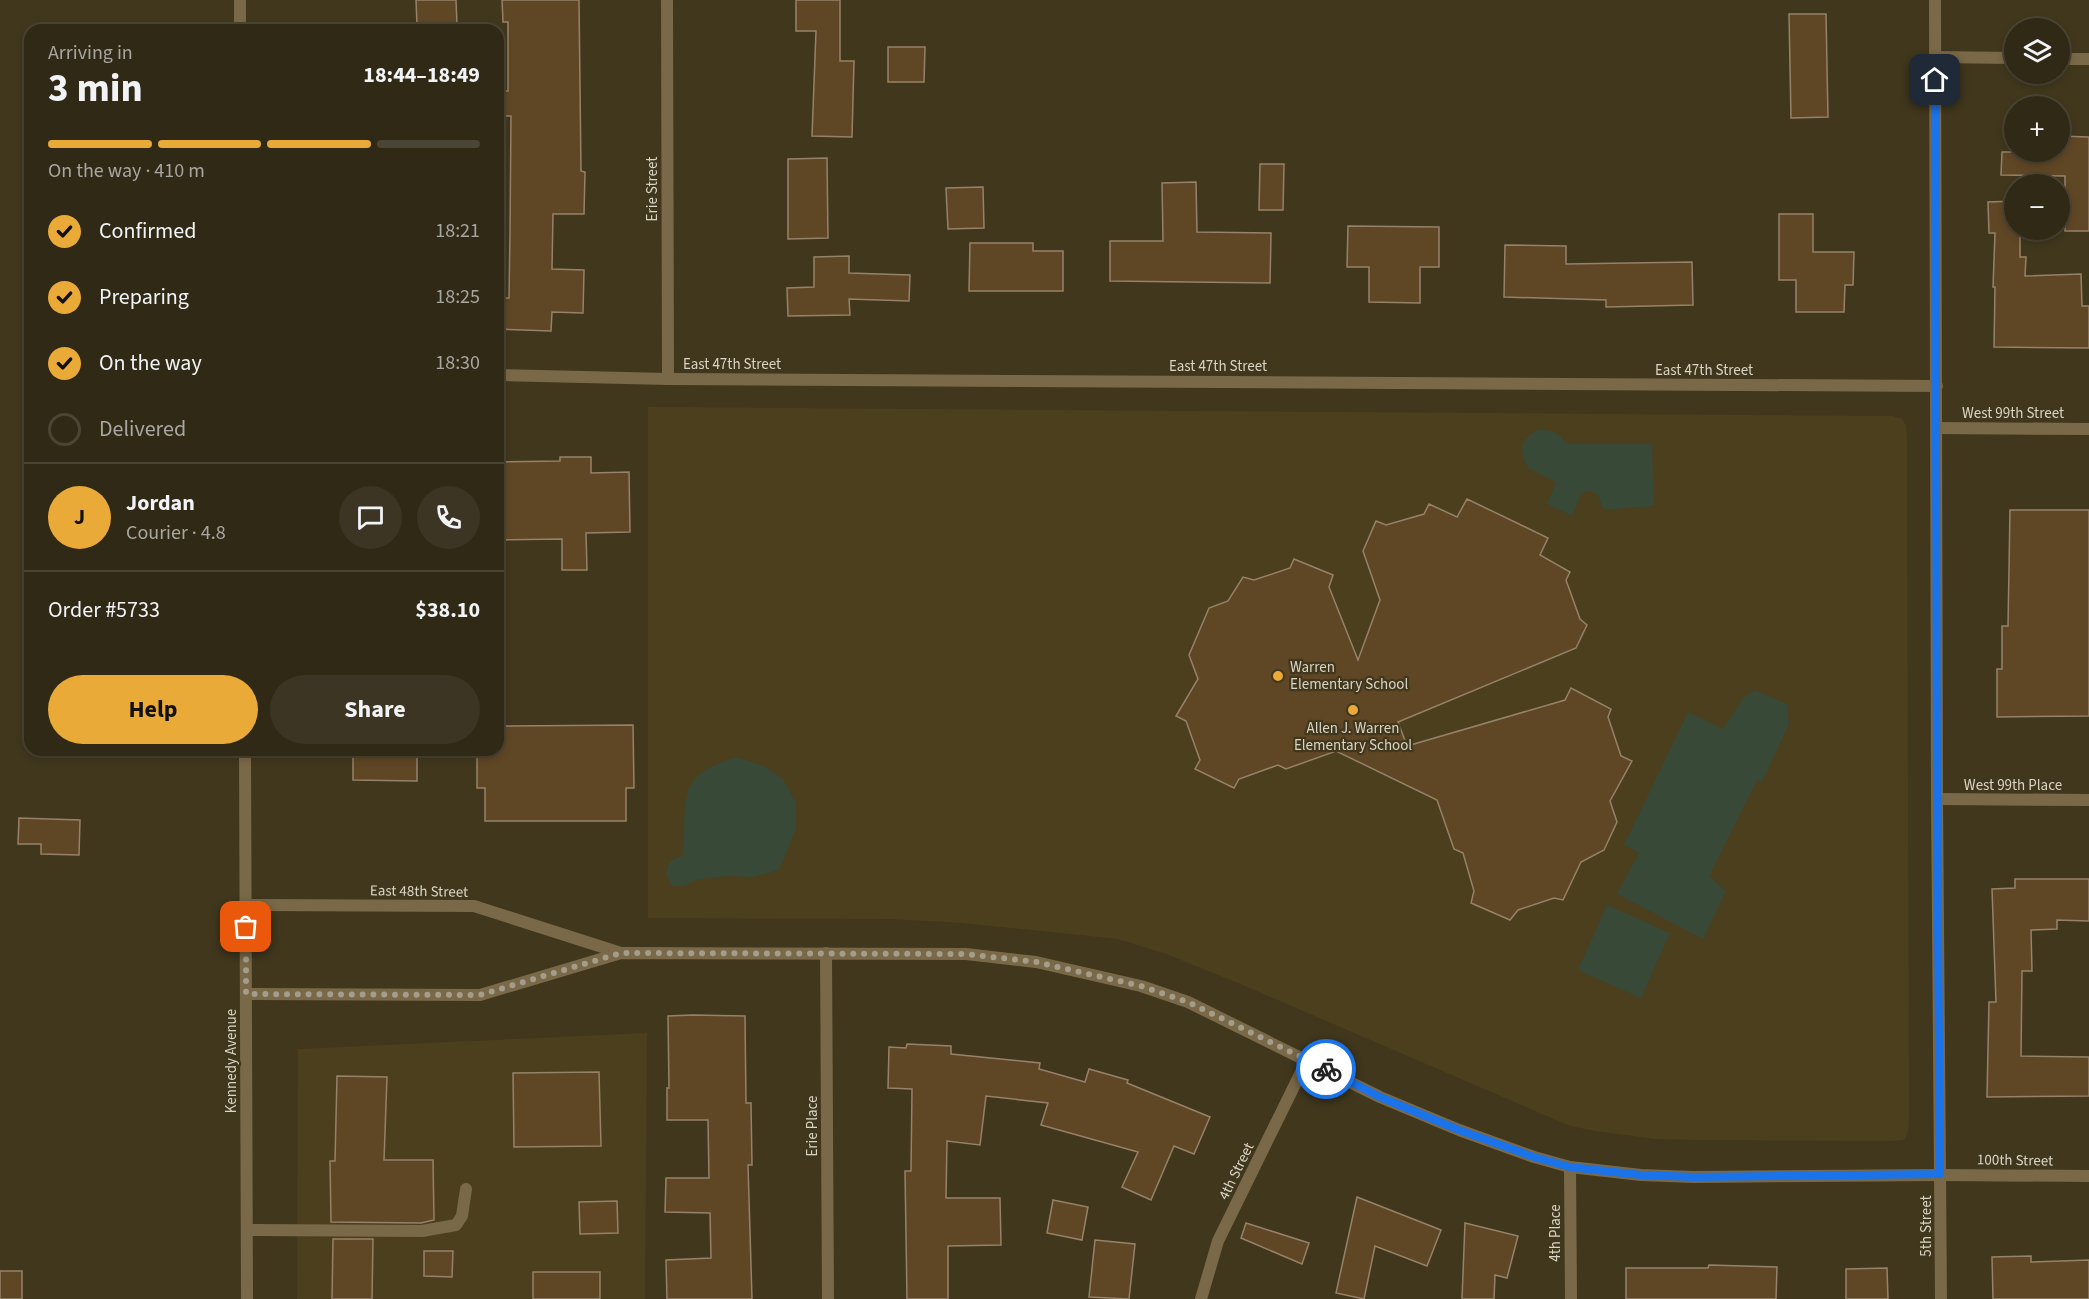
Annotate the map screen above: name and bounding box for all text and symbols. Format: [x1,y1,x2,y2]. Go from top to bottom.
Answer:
map controls [2004,18,2070,240]
button: layers [2004,18,2070,84]
text: Arriving in [48,39,133,67]
pin [1909,54,1960,105]
text: 18:44–18:49 [363,59,480,91]
text: 3 min [48,61,143,117]
icon: home [1918,63,1951,96]
button: + [2004,96,2070,162]
text: On the way · 410 m [48,157,205,185]
street label: Erie Street [642,157,663,221]
button: − [2004,174,2070,240]
icon: check [48,215,81,248]
text: Confirmed [99,215,196,247]
text: 18:21 [435,217,480,245]
icon: check [48,281,81,314]
text: Preparing [99,281,189,313]
text: 18:25 [435,283,480,311]
icon: check [48,347,81,380]
text: On the way [99,347,202,379]
text: 18:30 [435,349,480,377]
street label: East 47th Street [683,354,781,375]
street label: East 47th Street [1169,356,1267,377]
street label: East 47th Street [1655,360,1753,381]
street label: West 99th Street [1962,403,2064,424]
text: Delivered [99,413,186,445]
button: chat [339,486,402,549]
button: phone [417,486,480,549]
text: Jordan [126,487,195,519]
text: J [74,501,85,533]
text: Courier · 4.8 [126,519,226,547]
text: Order #5733 [48,594,160,626]
text: $38.10 [415,594,480,626]
place label: Warren Elementary School [1290,657,1408,695]
marker: Warren Elementary School [1271,669,1285,683]
button: Help [48,675,258,744]
button: Share [270,675,480,744]
marker: Allen J. Warren Elementary School [1346,703,1360,717]
place label: Allen J. Warren Elementary School [1294,718,1412,756]
street label: West 99th Place [1964,775,2062,796]
street label: East 48th Street [370,880,468,903]
pin [220,901,271,952]
icon: bag [229,910,262,943]
street label: Kennedy Avenue [221,1009,242,1113]
courier [1296,1039,1356,1099]
icon: bike [1310,1053,1343,1086]
street label: Erie Place [802,1095,823,1157]
street label: 4th Street [1214,1139,1259,1203]
street label: 100th Street [1977,1149,2053,1172]
street label: 5th Street [1916,1195,1937,1257]
street label: 4th Place [1545,1204,1566,1262]

